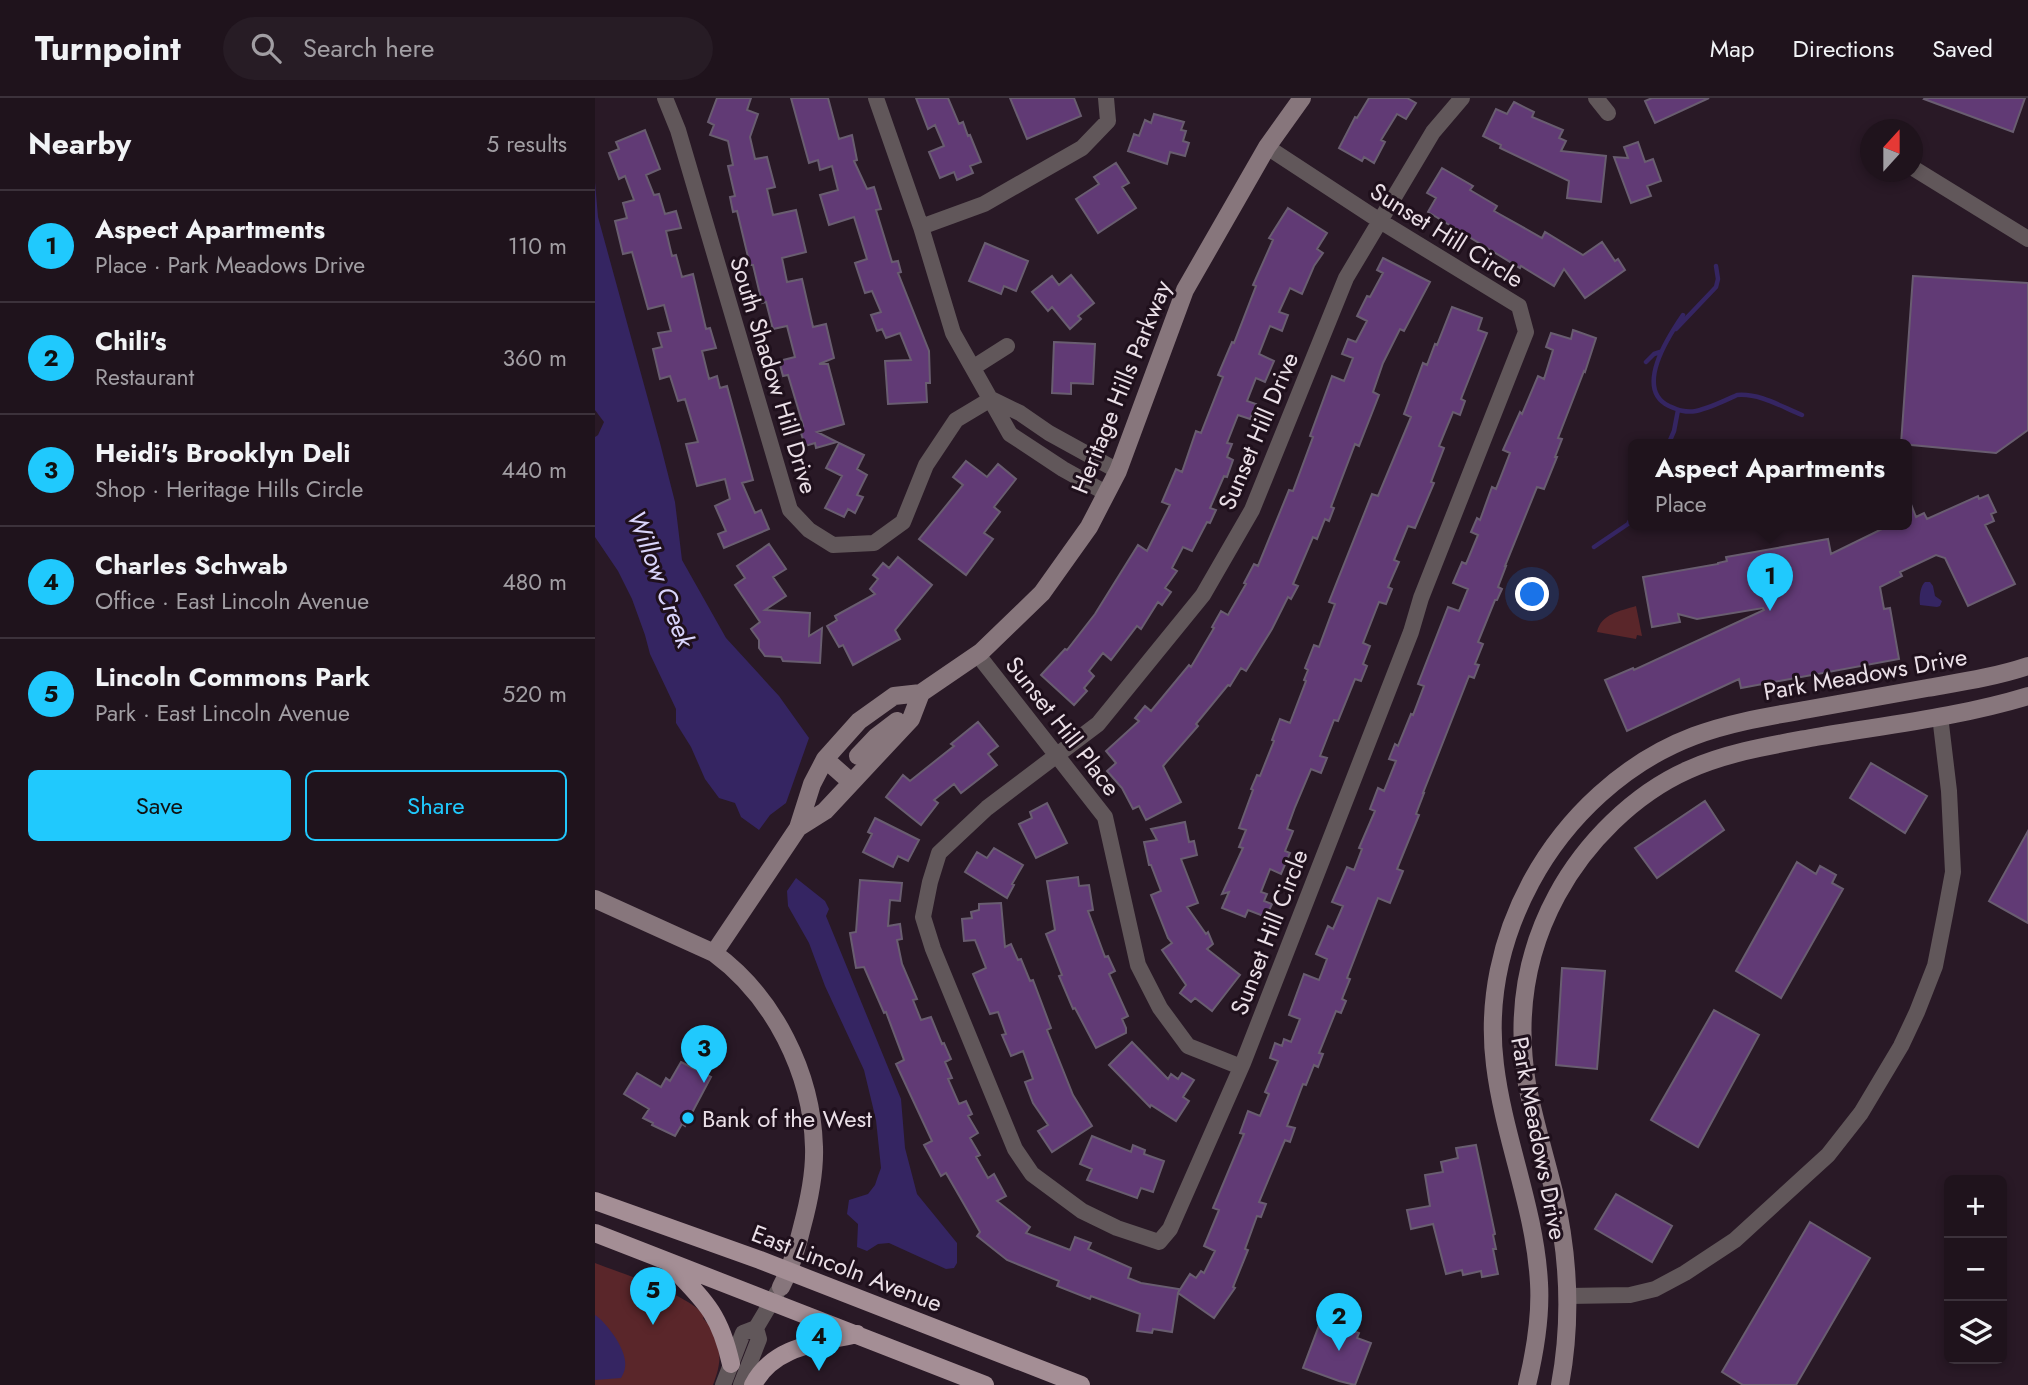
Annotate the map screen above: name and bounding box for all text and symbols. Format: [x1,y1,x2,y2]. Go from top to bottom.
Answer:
search box [223,17,713,80]
text: Turnpoint [35,25,181,72]
icon: search [247,29,285,67]
text: Search here [303,29,434,67]
text: Map [1710,31,1755,66]
text: Directions [1793,31,1894,66]
text: Saved [1932,31,1993,66]
north arrow [1860,119,1923,182]
text: Nearby [28,122,131,165]
text: 5 results [486,127,567,161]
street label: Sunset Hill Circle [1364,174,1530,296]
text: Aspect Apartments [95,210,325,248]
text: 1 [45,229,57,263]
text: 110 m [508,229,567,263]
text: Place · Park Meadows Drive [95,248,365,282]
street label: South Shadow Hill Drive [721,252,827,498]
street label: Heritage Hills Parkway [1062,275,1180,499]
text: Chili's [95,322,167,360]
text: 2 [43,341,59,375]
text: 360 m [503,341,567,375]
street label: Sunset Hill Drive [1209,347,1307,515]
text: Restaurant [95,360,194,394]
text: Heidi's Brooklyn Deli [95,434,350,472]
popup [1628,439,1912,530]
text: Aspect Apartments [1655,449,1885,487]
text: 3 [44,453,58,487]
text: 440 m [502,453,567,487]
text: Shop · Heritage Hills Circle [95,472,363,506]
text: Place [1655,487,1707,521]
water label: Willow Creek [617,505,705,655]
text: Charles Schwab [95,546,288,584]
pin: 1 [1747,553,1793,611]
text: 4 [43,565,59,599]
text: 480 m [502,565,567,599]
your location [1515,577,1549,611]
text: Office · East Lincoln Avenue [95,584,369,618]
street label: Park Meadows Drive [1760,639,1970,709]
street label: Sunset Hill Place [997,649,1129,803]
text: Lincoln Commons Park [95,658,370,696]
text: 5 [44,677,58,711]
text: 520 m [502,677,567,711]
text: Park · East Lincoln Avenue [95,696,350,730]
button: Save [28,770,291,841]
button: Share [305,770,567,841]
street label: Sunset Hill Circle [1221,844,1317,1020]
pin: 3 [681,1025,727,1083]
street label: Park Meadows Drive [1502,1033,1576,1243]
place label: Bank of the West [702,1101,872,1136]
marker: Bank of the West [680,1110,696,1126]
map controls [1944,1175,2007,1364]
button: + [1944,1175,2007,1238]
street label: East Lincoln Avenue [747,1216,947,1320]
button: − [1944,1238,2007,1301]
pin: 5 [630,1267,676,1325]
pin: 2 [1316,1293,1362,1351]
button: layers [1944,1301,2007,1364]
pin: 4 [796,1313,842,1371]

